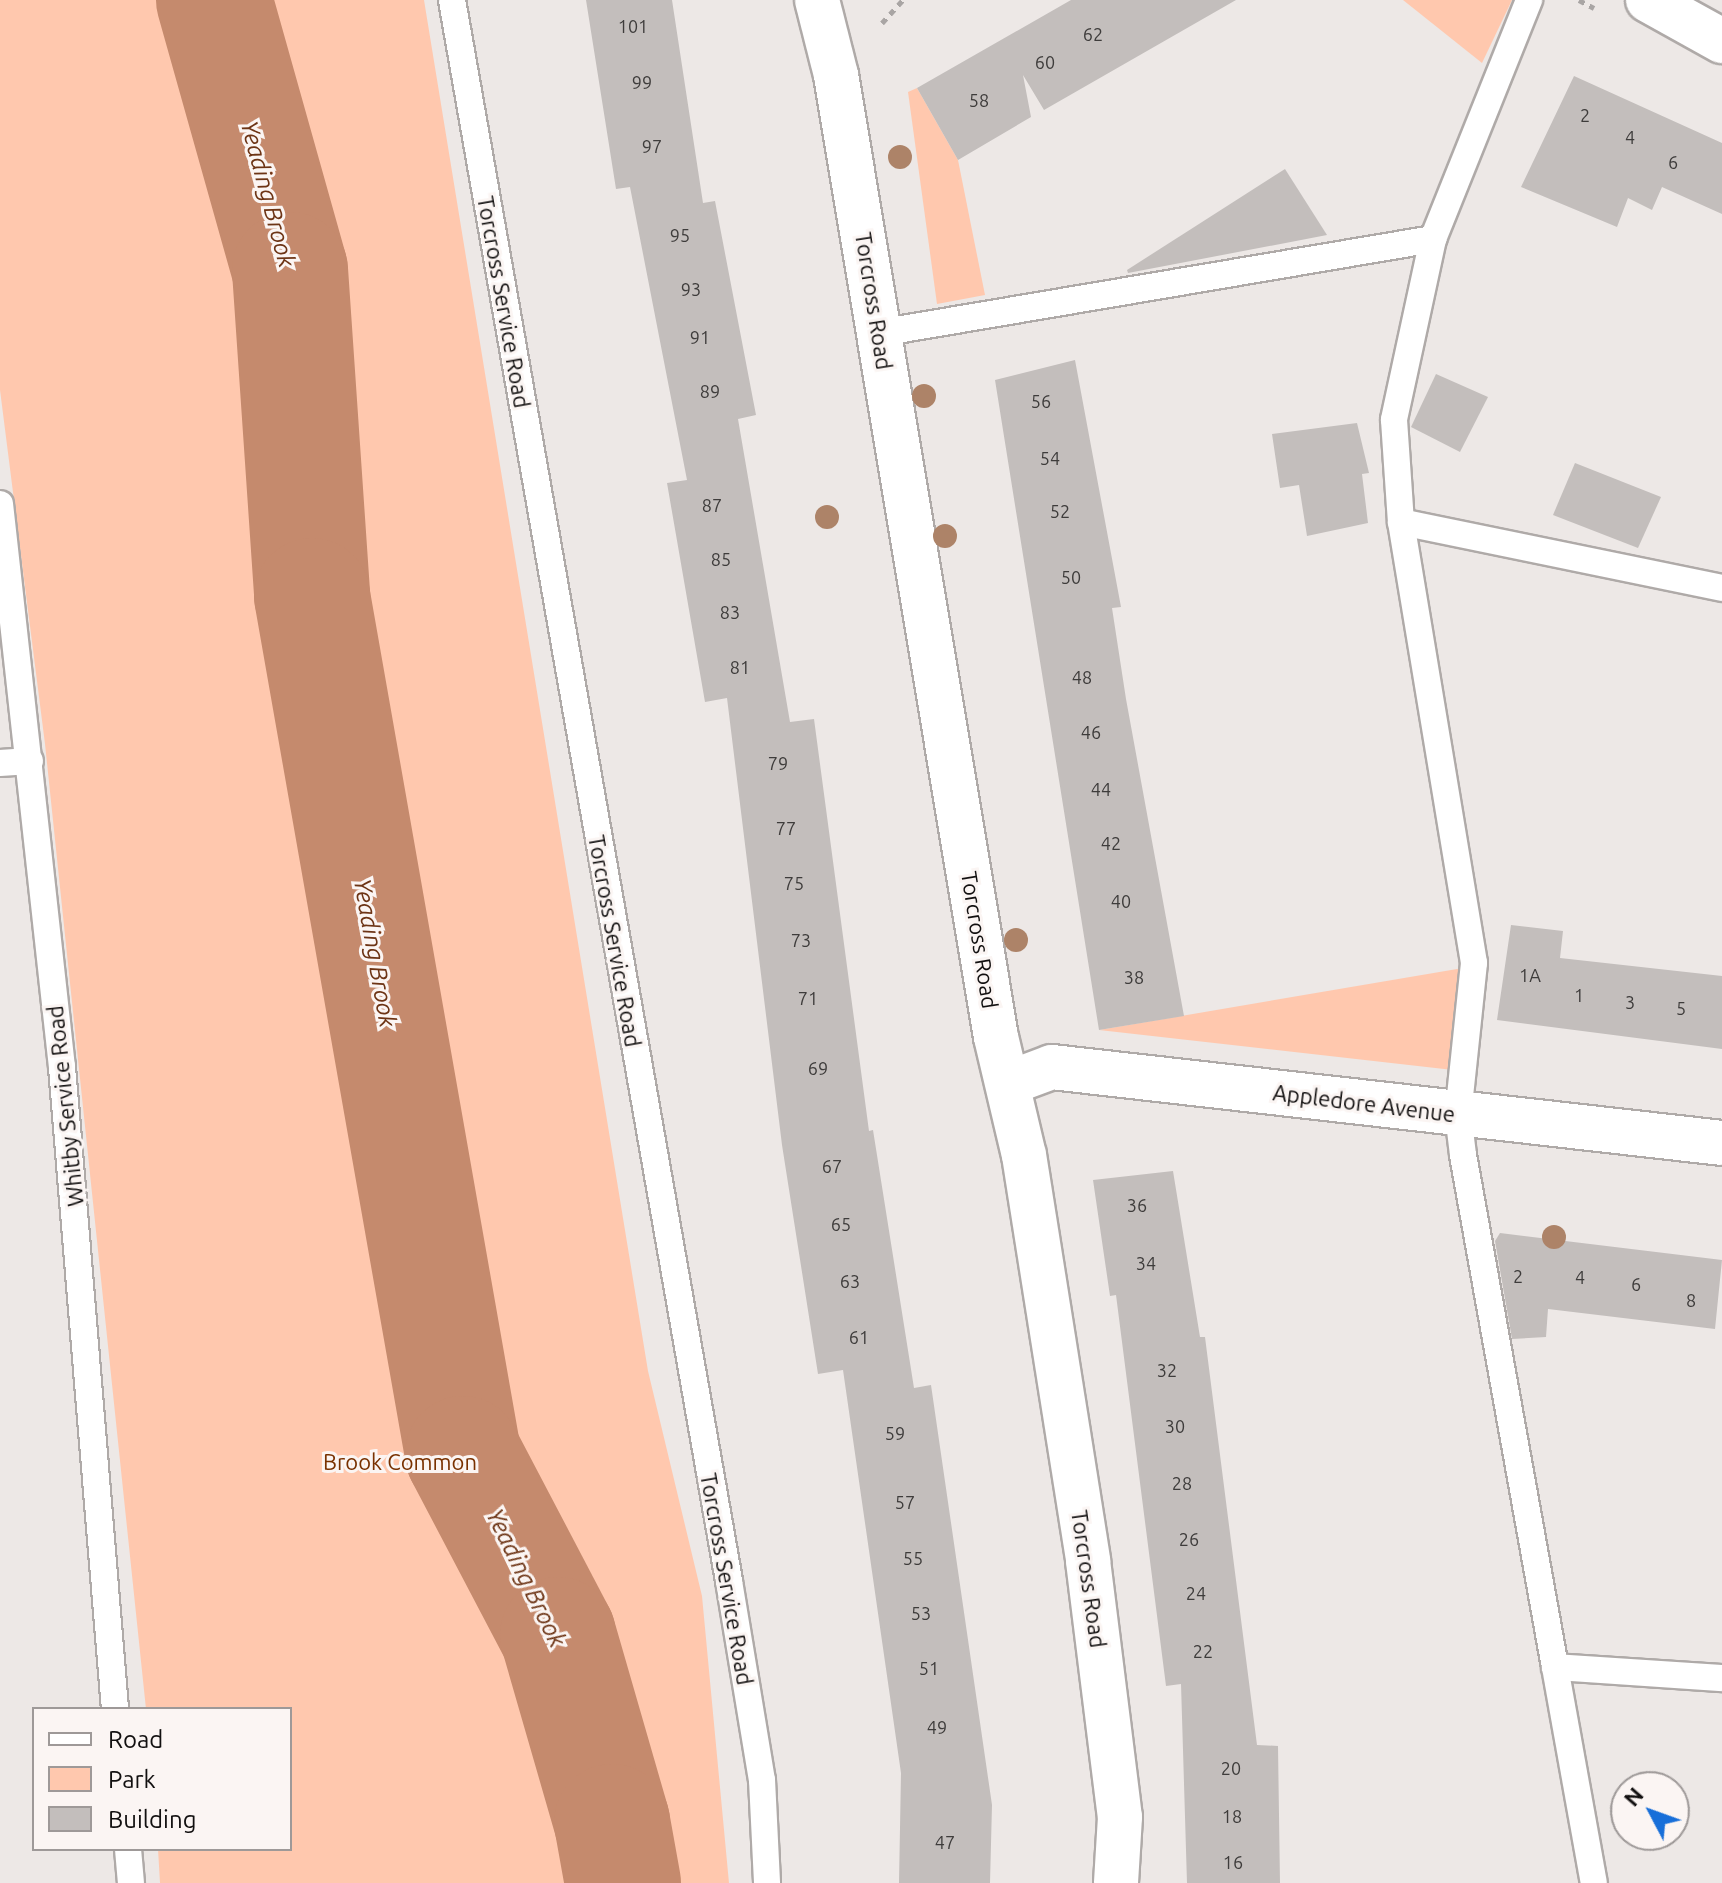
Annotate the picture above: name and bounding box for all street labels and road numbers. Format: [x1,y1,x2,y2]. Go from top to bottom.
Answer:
street label: Torcross Service Road [472,194,536,410]
street label: Torcross Road [850,230,898,372]
street label: Torcross Service Road [583,833,647,1049]
street label: Torcross Road [956,869,1004,1011]
street label: Whitby Service Road [41,1004,89,1208]
street label: Appledore Avenue [1271,1079,1457,1127]
street label: Torcross Service Road [695,1471,759,1687]
street label: Torcross Road [1066,1509,1112,1649]

